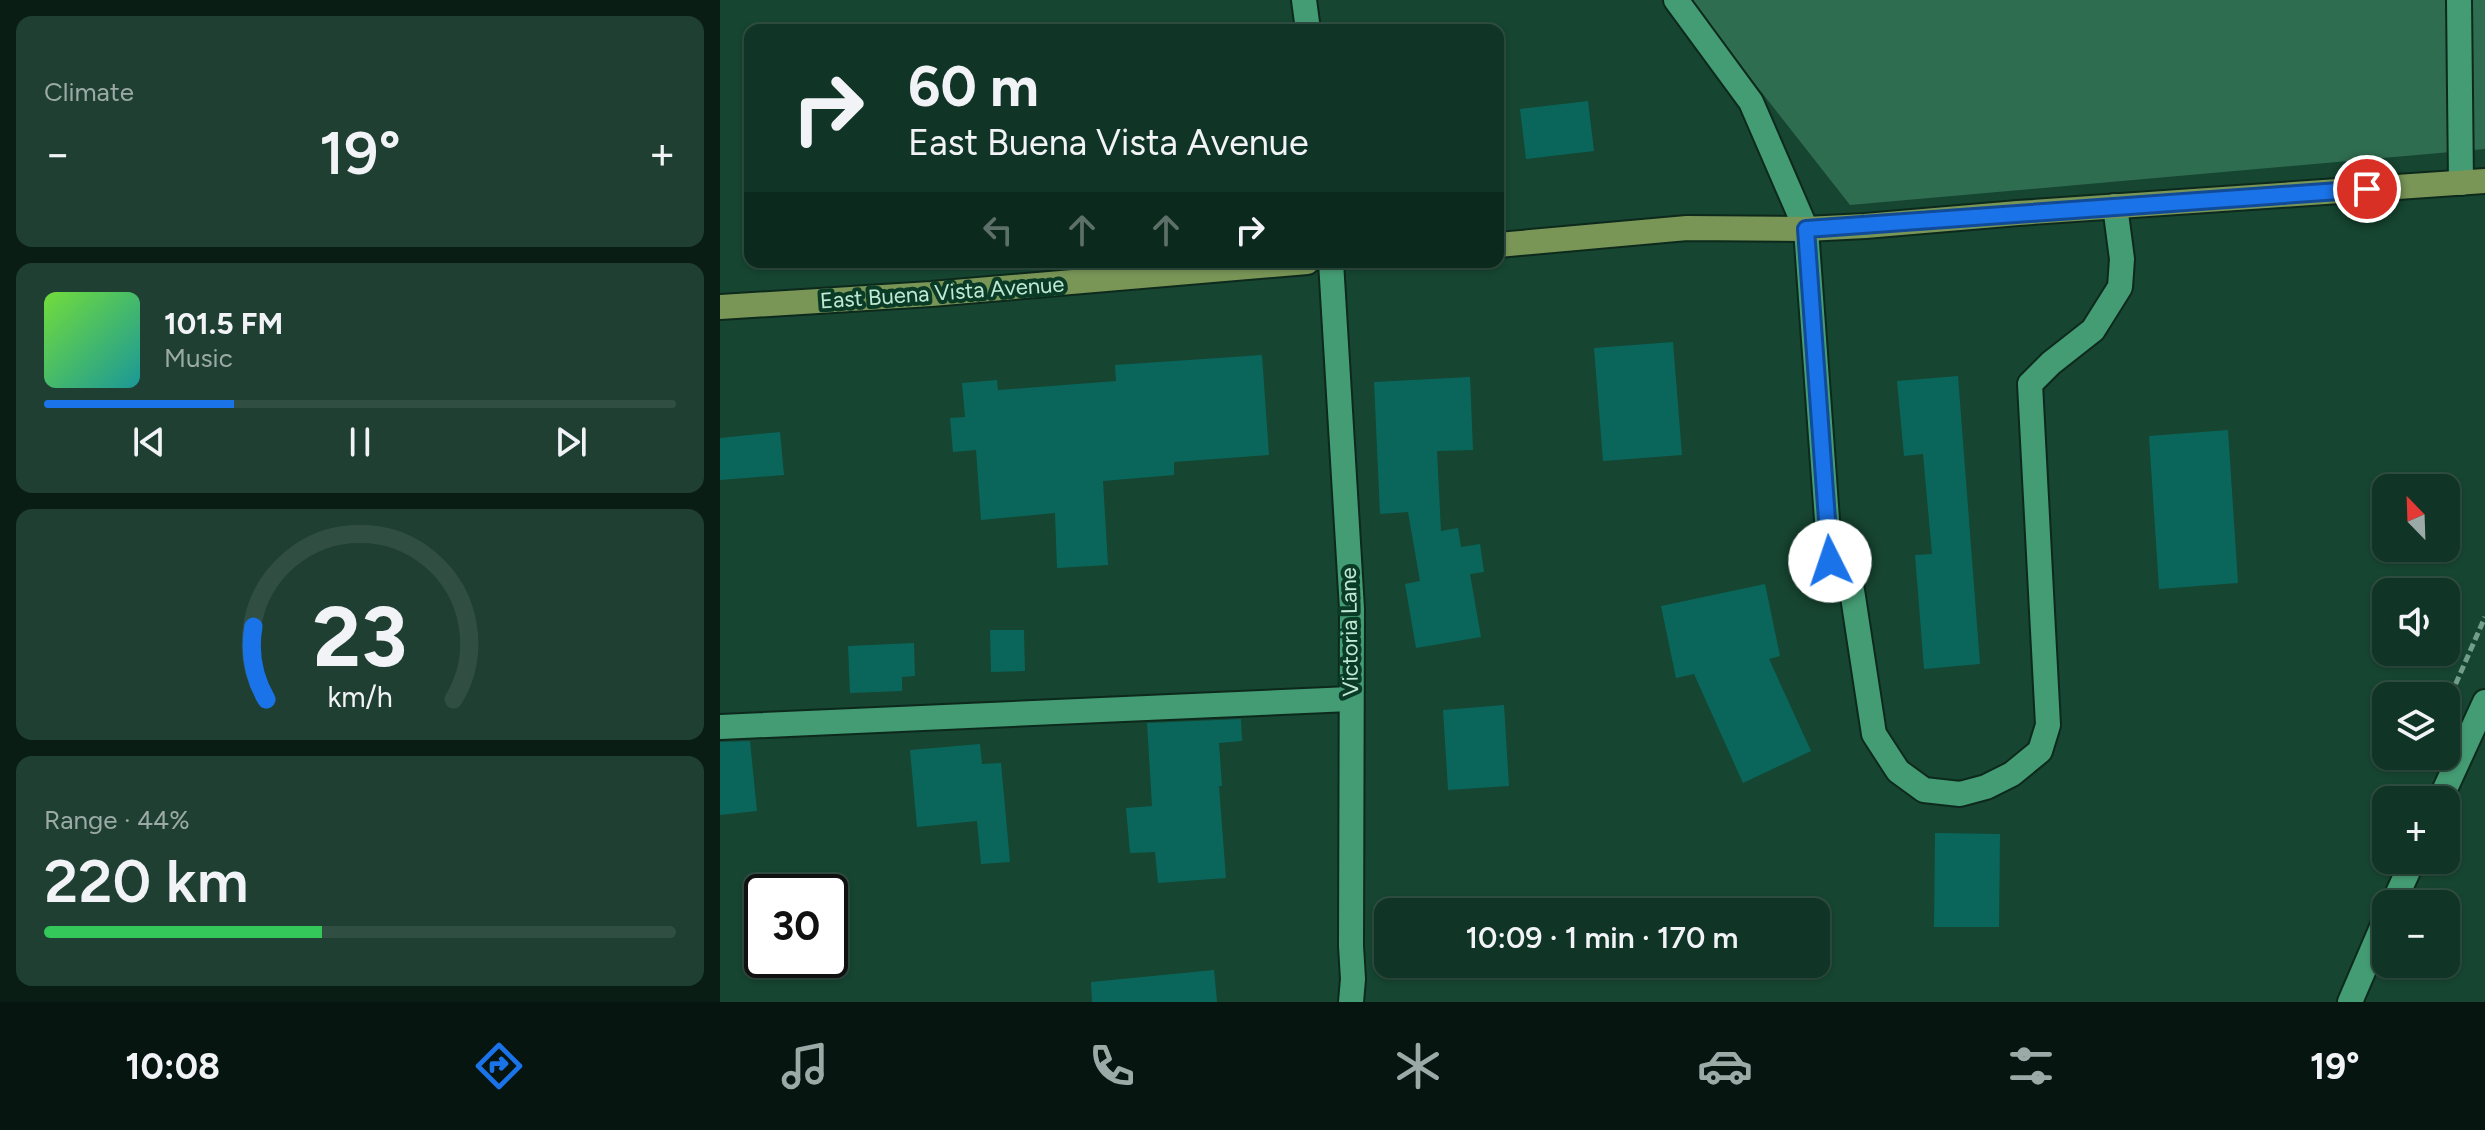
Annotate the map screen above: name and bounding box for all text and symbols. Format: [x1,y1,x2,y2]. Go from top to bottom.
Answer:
text: 60 m [908,53,1039,120]
icon: right [776,56,880,160]
text: Climate [44,76,134,108]
text: 19° [319,117,401,189]
text: East Buena Vista Avenue [908,121,1309,164]
text: − [44,127,71,180]
text: + [649,127,676,180]
pin [2333,155,2401,223]
icon: arrive [2345,167,2389,211]
icon: left [976,208,1020,252]
icon: ahead [1060,208,1104,252]
icon: ahead [1144,208,1188,252]
icon: right [1228,208,1272,252]
street label: East Buena Vista Avenue [819,270,1065,315]
text: 101.5 FM [164,305,283,342]
text: Music [164,342,233,374]
icon: previous [127,420,171,464]
icon: pause [338,420,382,464]
icon: next [549,420,593,464]
north arrow [2372,474,2460,562]
map controls [2372,474,2460,978]
position arrow [1788,519,1872,603]
street label: Victoria Lane [1335,567,1364,697]
button: sound [2372,578,2460,666]
text: 23 [313,587,407,687]
text: km/h [327,680,393,714]
button: layers [2372,682,2460,770]
button: + [2372,786,2460,874]
text: Range · 44% [44,804,190,836]
text: 220 km [44,845,249,917]
speed limit sign: 30 [744,874,848,978]
button: − [2372,890,2460,978]
text: 10:09 · 1 min · 170 m [1466,919,1739,956]
icon: directions [471,1038,527,1094]
icon: music [777,1038,833,1094]
icon: phone [1084,1038,1140,1094]
icon: climate [1390,1038,1446,1094]
icon: car [1697,1038,1753,1094]
icon: filters [2003,1038,2059,1094]
text: 10:08 [125,1045,220,1088]
text: 19° [2310,1045,2360,1088]

